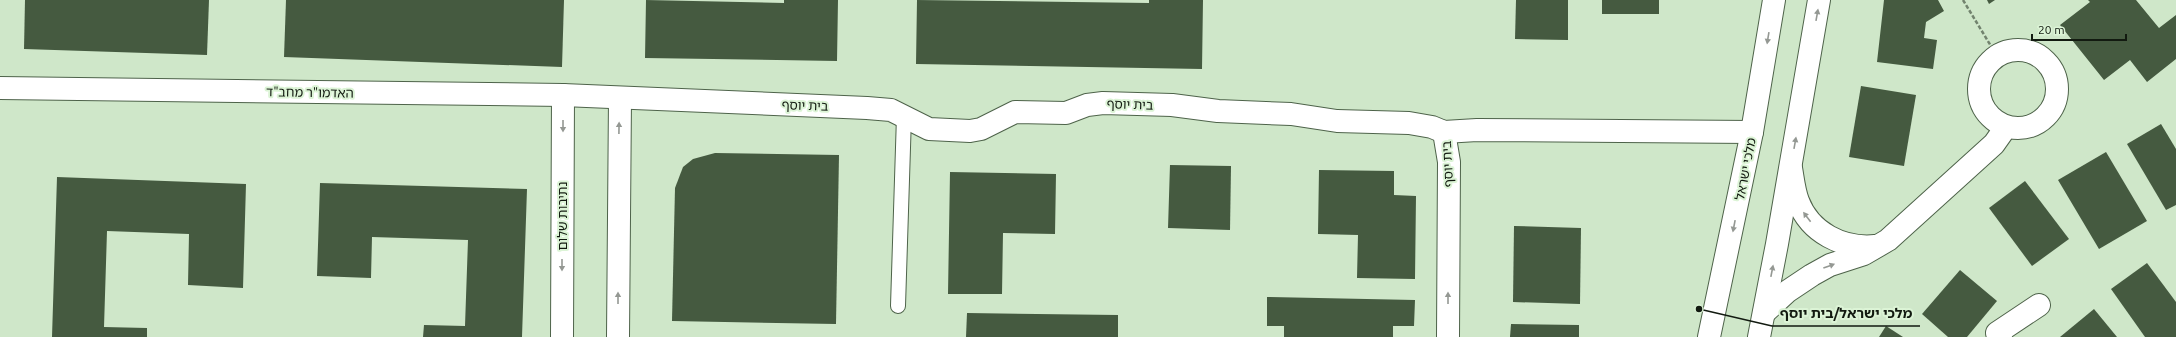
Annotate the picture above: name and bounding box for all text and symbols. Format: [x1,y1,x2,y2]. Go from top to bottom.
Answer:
one-way arrow [1814,9,1820,21]
scale bar [2032,16,2126,42]
text: 20 m [2038,23,2065,36]
one-way arrow [1764,32,1770,45]
street label: האדמו"ר מחב"ד [266,84,354,100]
street label: בית יוסף [1106,96,1154,112]
street label: בית יוסף [781,97,829,113]
one-way arrow [560,120,566,133]
one-way arrow [616,121,622,134]
street label: מלכי ישראל [1732,136,1758,201]
one-way arrow [1792,137,1798,149]
street label: בית יוסף [1439,140,1455,188]
street label: נתיבות שלום [555,182,569,250]
one-way arrow [1803,211,1812,222]
one-way arrow [1730,220,1736,232]
one-way arrow [559,259,565,272]
one-way arrow [1824,263,1836,269]
one-way arrow [1769,265,1775,277]
one-way arrow [615,291,621,304]
one-way arrow [1445,291,1451,304]
callout: מלכי ישראל/בית יוסף [1772,300,1920,326]
text: מלכי ישראל/בית יוסף [1780,305,1912,321]

